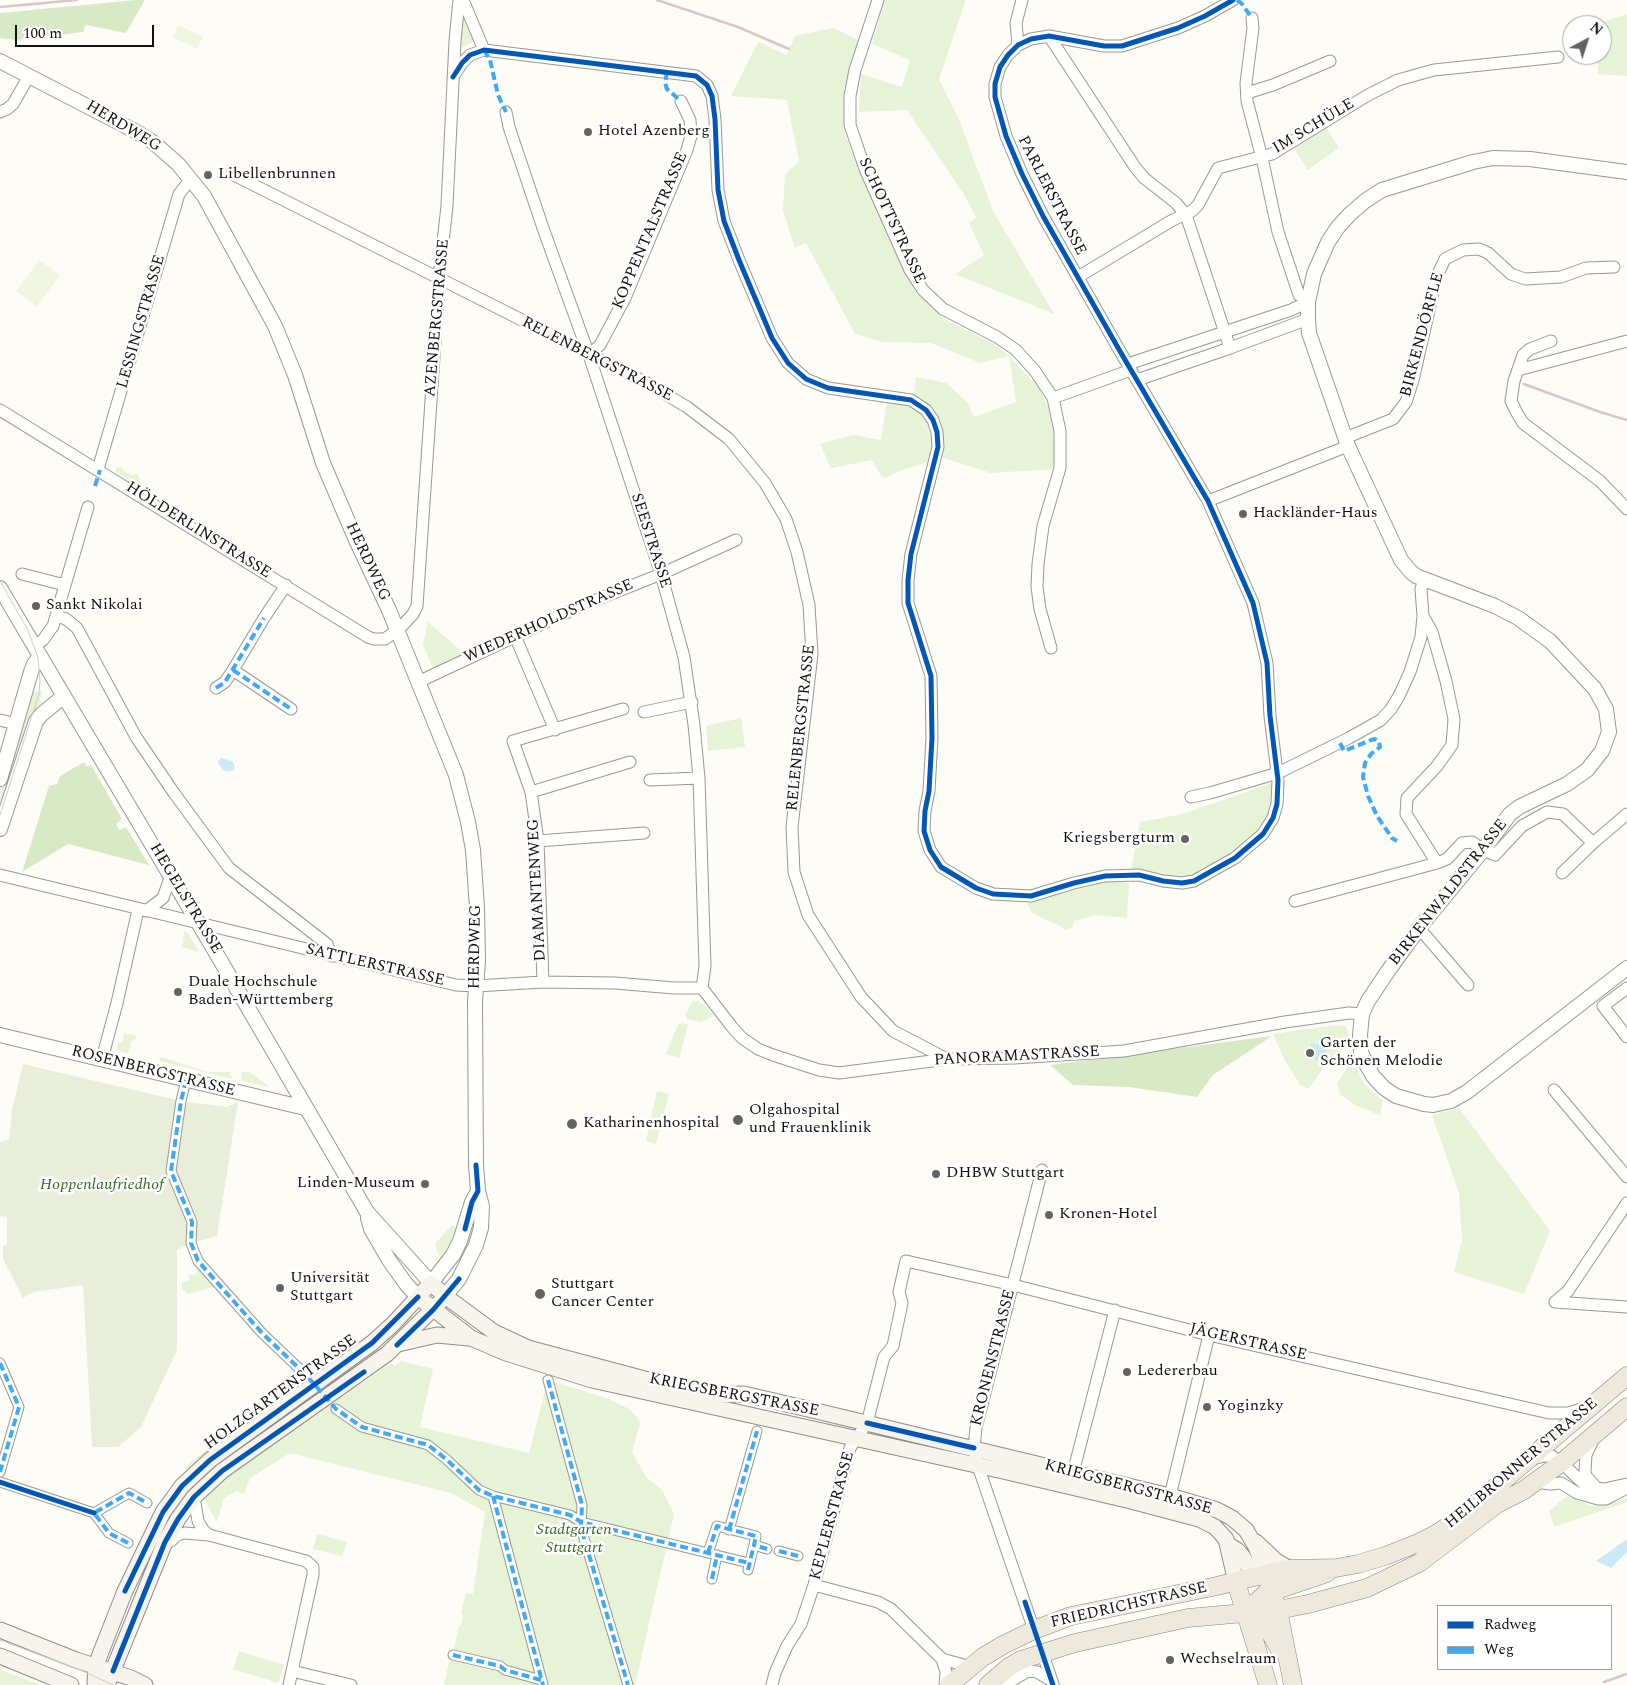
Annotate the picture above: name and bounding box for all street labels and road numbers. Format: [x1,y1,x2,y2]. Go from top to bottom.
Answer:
street label: IM SCHÜLE [1270,95,1358,159]
street label: HERDWEG [82,97,164,157]
street label: PARLERSTRASSE [1013,133,1089,259]
street label: KOPPENTALSTRASSE [609,149,693,313]
street label: SCHOTTSTRASSE [853,155,929,287]
street label: AZENBERGSTRASSE [422,238,454,398]
street label: LESSINGSTRASSE [114,253,170,391]
street label: BIRKENDÖRFLE [1397,271,1449,399]
street label: RELENBERGSTRASSE [518,314,676,406]
street label: HÖLDERLINSTRASSE [122,478,274,584]
street label: SEESTRASSE [626,491,674,591]
street label: HERDWEG [340,520,394,604]
street label: WIEDERHOLDSTRASSE [461,576,637,668]
street label: RELENBERGSTRASSE [784,644,820,812]
street label: BIRKENWALDSTRASSE [1386,816,1512,970]
street label: DIAMANTENWEG [525,818,551,962]
street label: HEGELSTRASSE [144,840,226,958]
street label: HERDWEG [466,905,486,989]
street label: SATTLERSTRASSE [304,941,446,991]
street label: ROSENBERGSTRASSE [69,1042,237,1102]
street label: PANORAMASTRASSE [934,1043,1100,1071]
street label: KRONENSTRASSE [968,1288,1020,1428]
street label: JÄGERSTRASSE [1188,1320,1308,1366]
street label: HOLZGARTENSTRASSE [201,1331,361,1455]
street label: KRIEGSBERGSTRASSE [647,1370,821,1422]
street label: HEILBRONNER STRASSE [1442,1395,1602,1533]
street label: KEPLERSTRASSE [807,1450,859,1582]
street label: KRIEGSBERGSTRASSE [1042,1456,1214,1520]
street label: FRIEDRICHSTRASSE [1049,1579,1209,1633]

